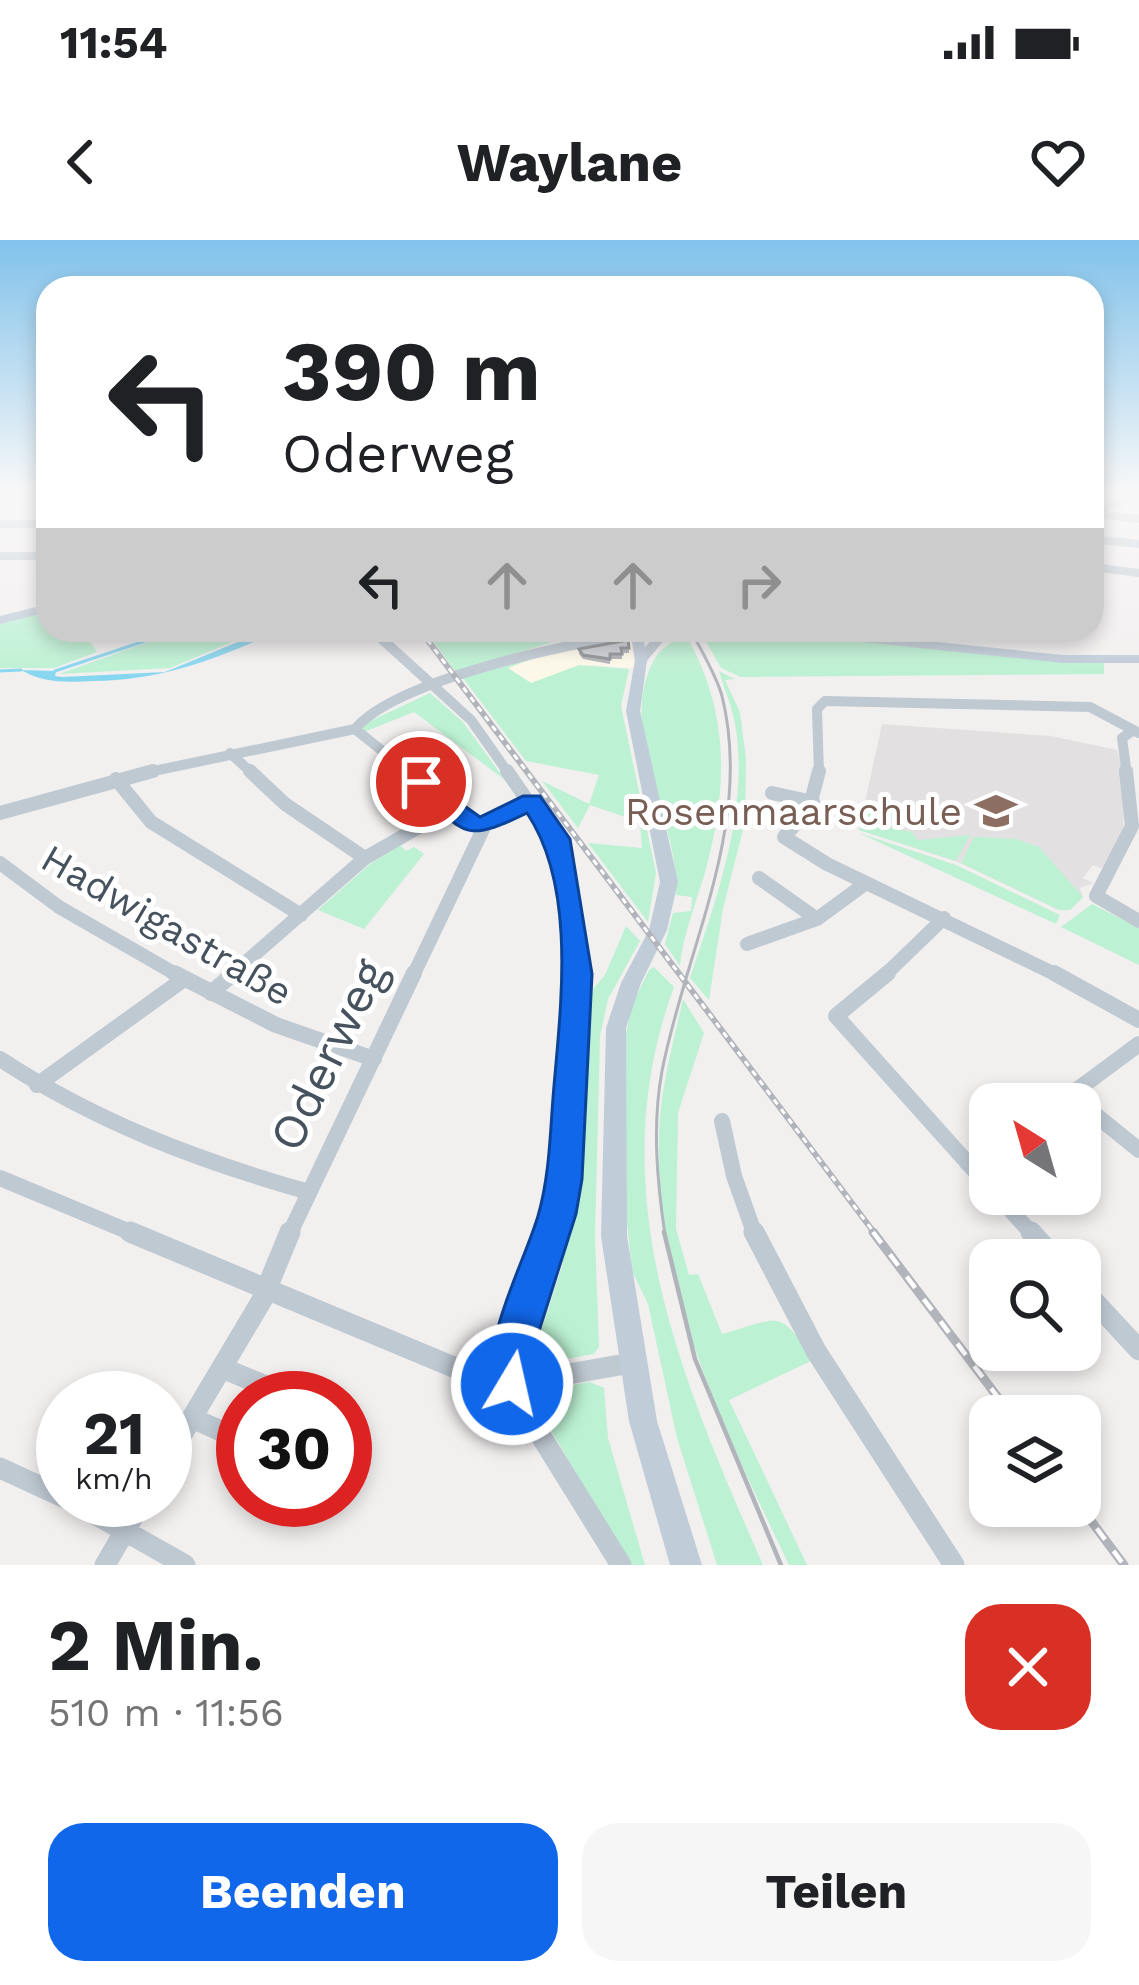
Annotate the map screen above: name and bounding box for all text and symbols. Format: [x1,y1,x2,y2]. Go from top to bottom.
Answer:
text: 11:54 [60,16,168,69]
icon: back [48,129,114,195]
icon: heart [1025,129,1091,195]
text: Waylane [457,131,682,194]
text: 390 m [282,322,541,420]
icon: left [84,324,240,480]
text: Oderweg [282,422,514,485]
icon: left [348,552,414,618]
icon: ahead [474,552,540,618]
icon: ahead [600,552,666,618]
icon: right [726,552,792,618]
pin [370,731,472,833]
icon: arrive [388,749,454,815]
school or university icon: Rosenmaarschule [973,788,1019,834]
place label: Rosenmaarschule [625,789,962,834]
street label: Hadwigastraße [34,835,300,1015]
street label: Oderweg [257,950,399,1160]
north arrow [969,1083,1101,1215]
map controls [969,1083,1101,1527]
button: search [969,1239,1101,1371]
position arrow [449,1321,575,1447]
speed limit sign: 30 [216,1371,372,1527]
button: layers [969,1395,1101,1527]
text: 21 [83,1398,145,1469]
text: km/h [75,1461,153,1496]
text: 2 Min. [48,1603,264,1687]
button: close [965,1604,1091,1730]
text: 510 m · 11:56 [48,1690,284,1735]
button: Beenden [48,1823,558,1961]
button: Teilen [582,1823,1091,1961]

